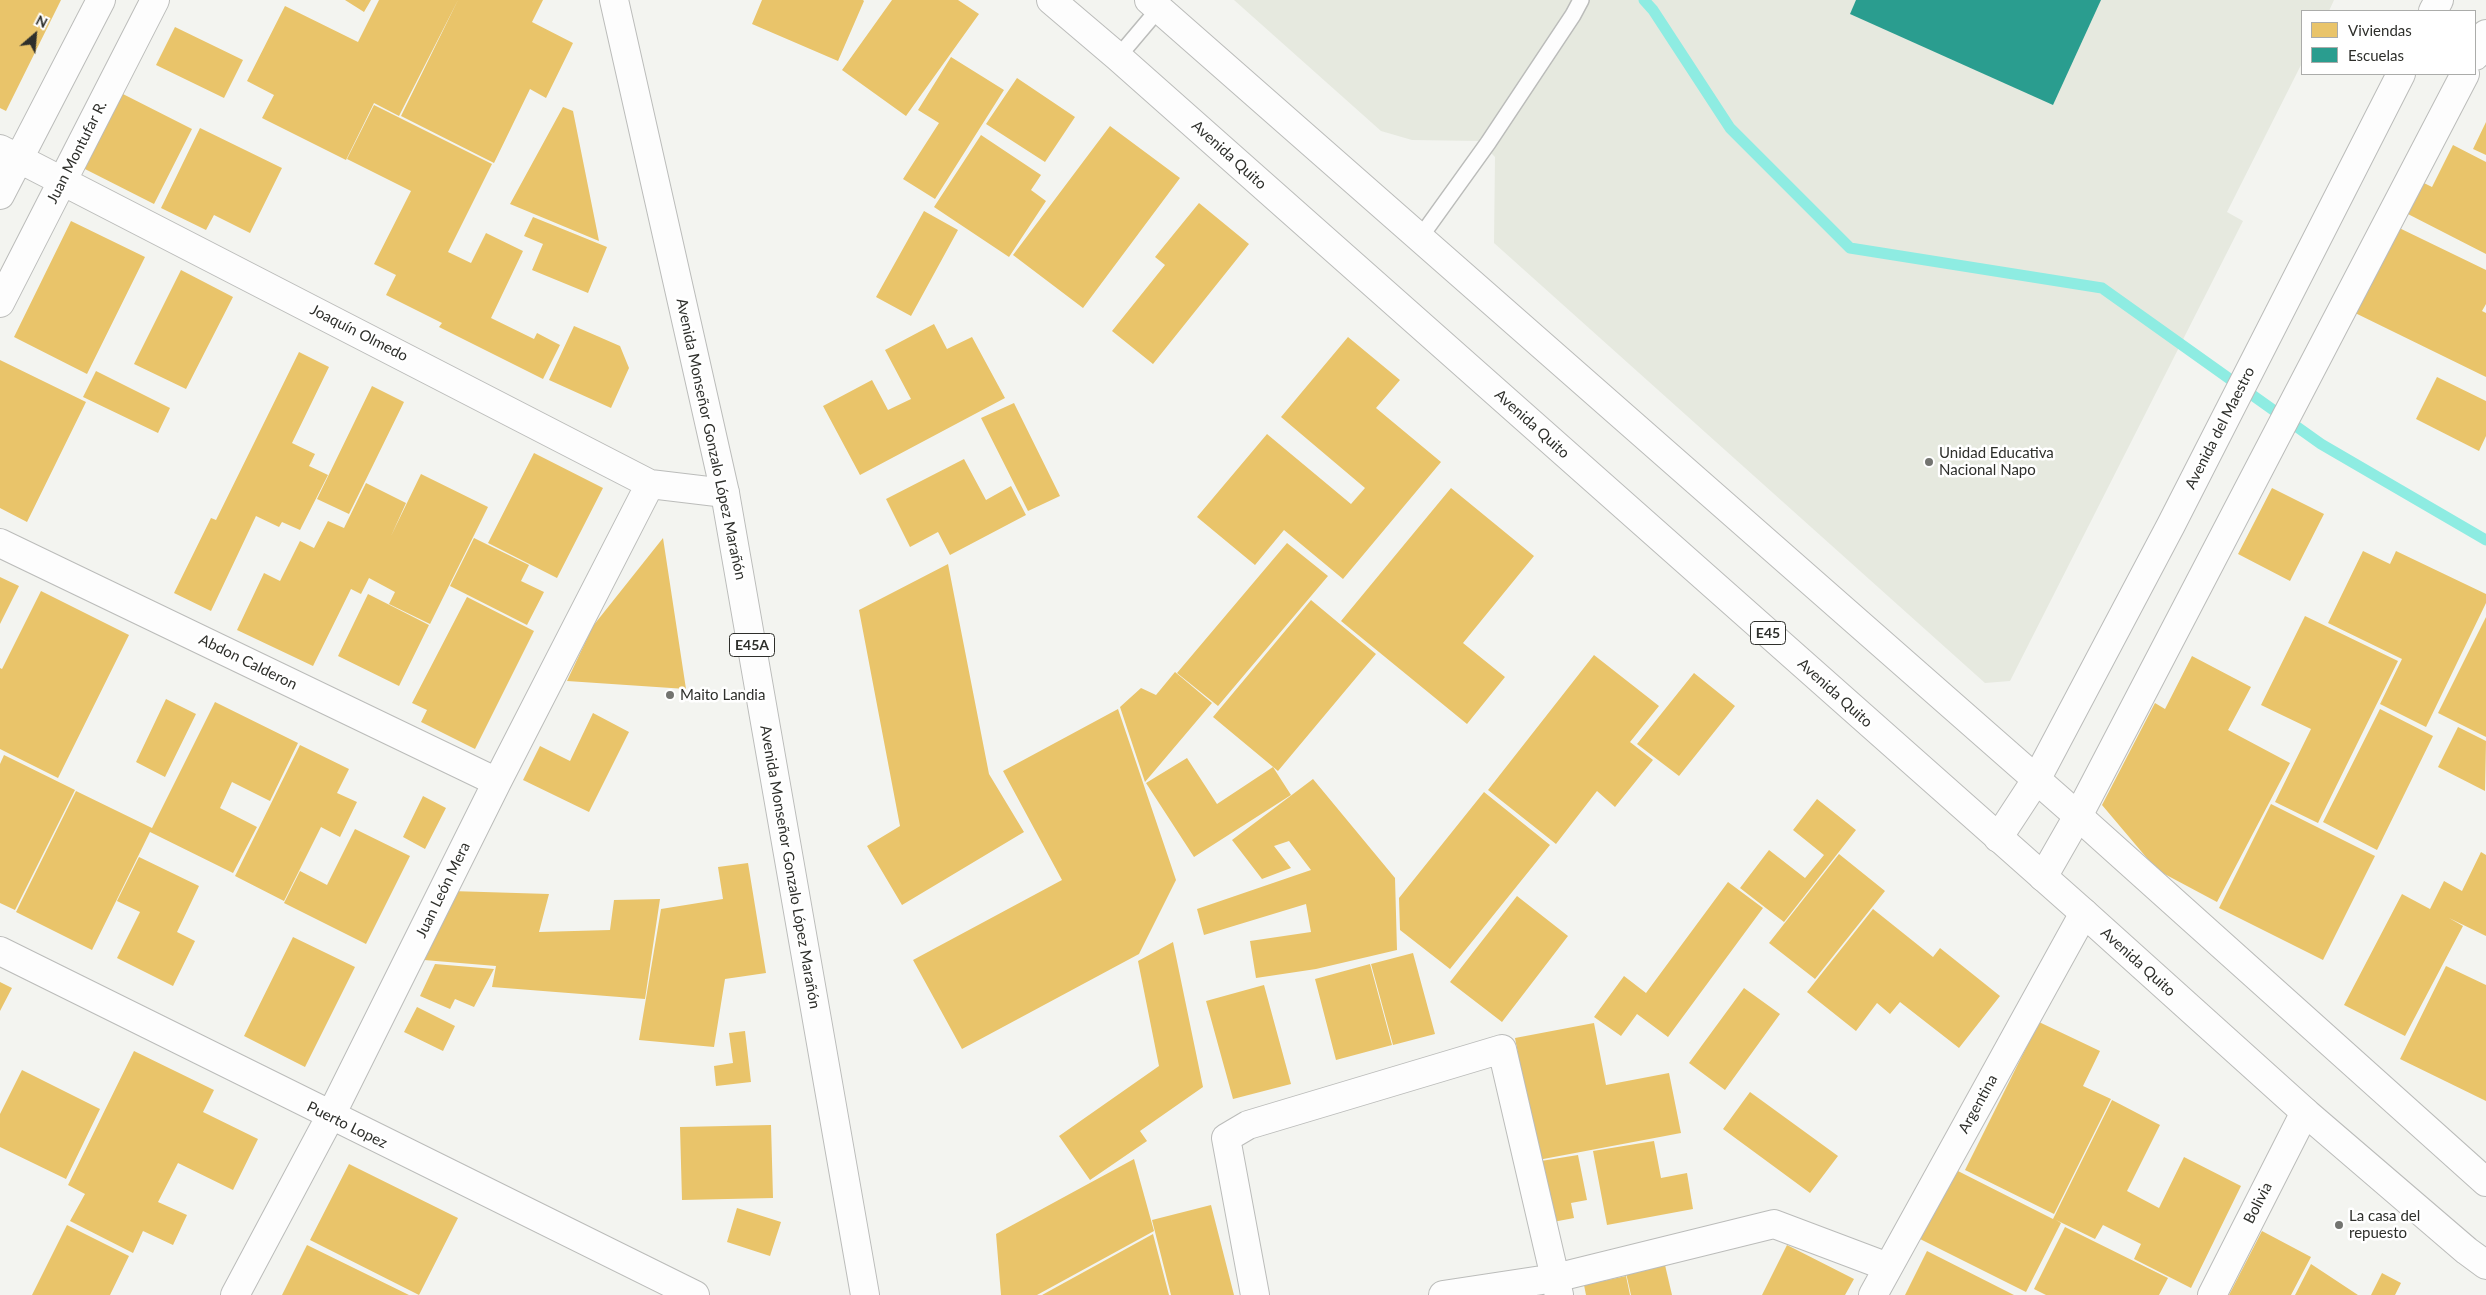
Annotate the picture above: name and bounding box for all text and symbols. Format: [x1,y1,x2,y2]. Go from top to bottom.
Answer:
north arrow [10,10,60,60]
legend [2301,10,2476,75]
text: N [33,11,51,31]
text: Viviendas [2348,21,2412,39]
text: Escuelas [2348,46,2404,64]
street label: Juan Montufar R. [43,97,111,207]
street label: Avenida Quito [1188,117,1270,193]
street label: Avenida Monseñor Gonzalo López Marañón [672,297,750,581]
street label: Joaquín Olmedo [307,301,411,365]
street label: Avenida del Maestro [2181,364,2259,492]
street label: Avenida Quito [1491,386,1573,462]
place label: Unidad Educativa Nacional Napo [1939,444,2054,479]
marker: Unidad Educativa Nacional Napo [1923,456,1935,468]
road number: E45 [1750,622,1786,644]
street label: Abdon Calderon [196,630,300,694]
road number: E45A [730,634,774,656]
street label: Avenida Quito [1794,655,1876,731]
place label: Maito Landia [680,686,765,704]
marker: Maito Landia [664,689,676,701]
street label: Avenida Monseñor Gonzalo López Marañón [756,724,824,1010]
street label: Juan León Mera [412,839,474,941]
street label: Avenida Quito [2097,924,2179,1000]
street label: Argentina [1955,1071,2001,1137]
street label: Puerto Lopez [304,1098,390,1152]
street label: Bolivia [2240,1179,2276,1227]
place label: La casa del repuesto [2349,1207,2420,1242]
marker: La casa del repuesto [2333,1219,2345,1231]

